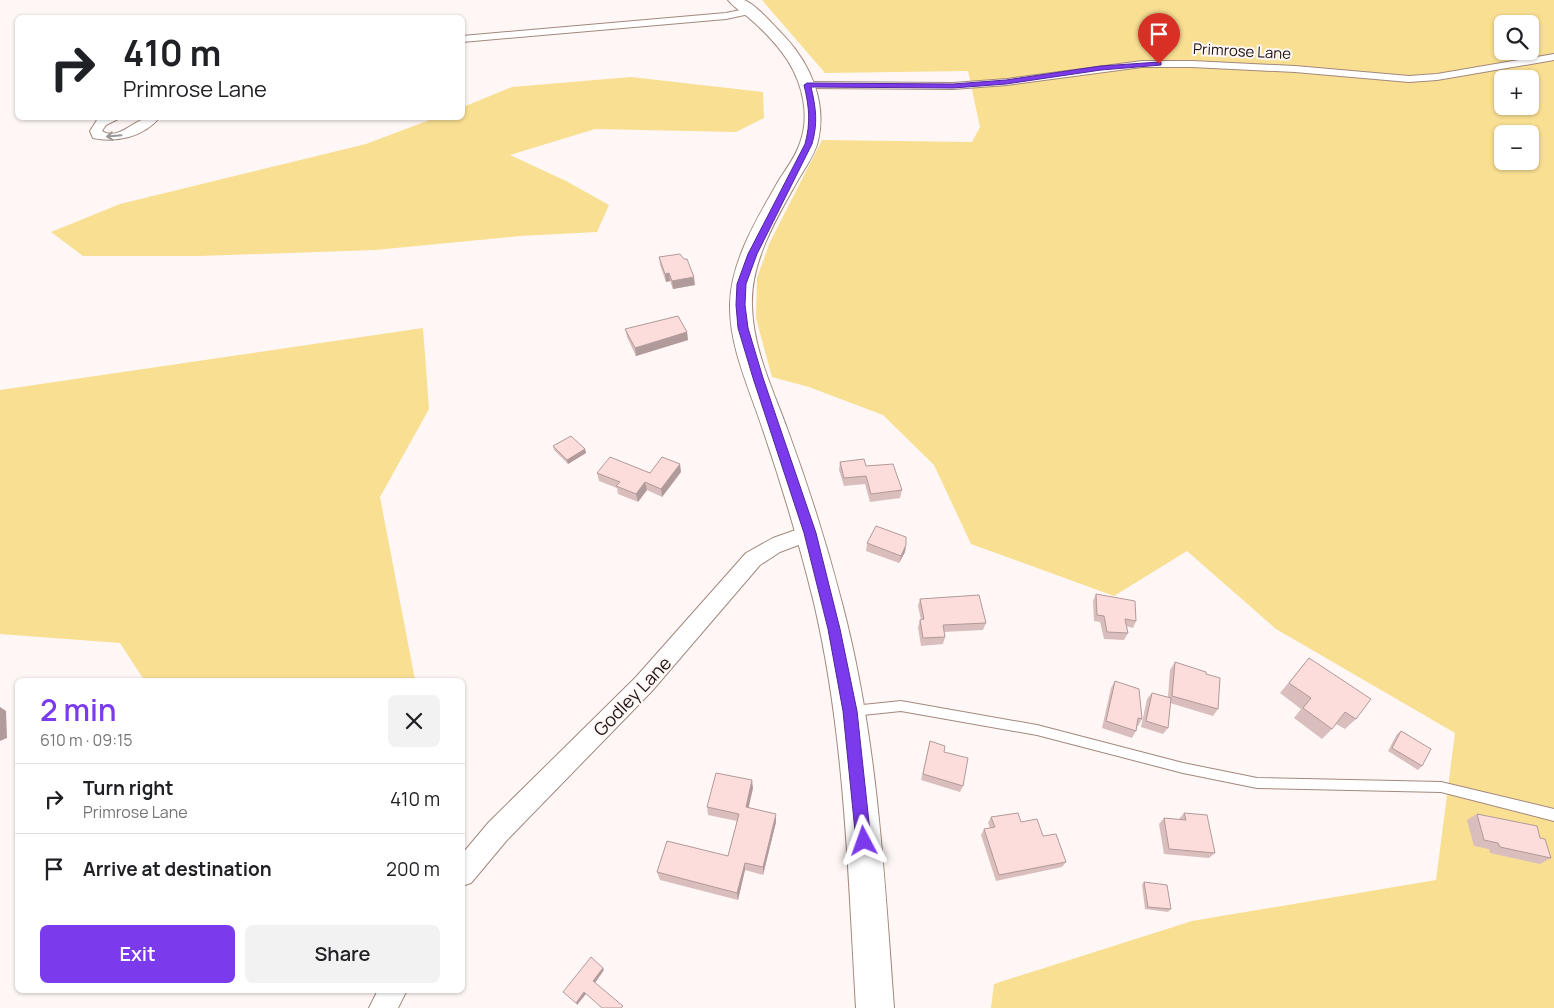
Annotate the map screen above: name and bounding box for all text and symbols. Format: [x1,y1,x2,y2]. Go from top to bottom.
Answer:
pin [1138,13,1180,64]
map controls [1494,15,1539,170]
button: search [1494,15,1539,60]
icon: arrive [1145,20,1173,48]
text: 410 m [123,29,221,77]
icon: right [40,35,105,100]
street label: Primrose Lane [1193,38,1292,64]
button: + [1494,70,1539,115]
text: Primrose Lane [123,74,267,104]
button: − [1494,125,1539,170]
one-way arrow [106,131,122,141]
street label: Godley Lane [588,651,676,741]
text: 2 min [40,689,116,730]
button: close [388,695,440,747]
text: 610 m · 09:15 [40,729,132,751]
text: Turn right [83,775,173,801]
icon: right [40,785,68,813]
text: 410 m [390,786,440,812]
text: Primrose Lane [83,801,188,823]
position arrow [837,814,889,866]
icon: arrive [40,855,68,883]
text: Arrive at destination [83,856,272,882]
text: 200 m [386,856,440,882]
button: Exit [40,925,235,983]
button: Share [245,925,440,983]

